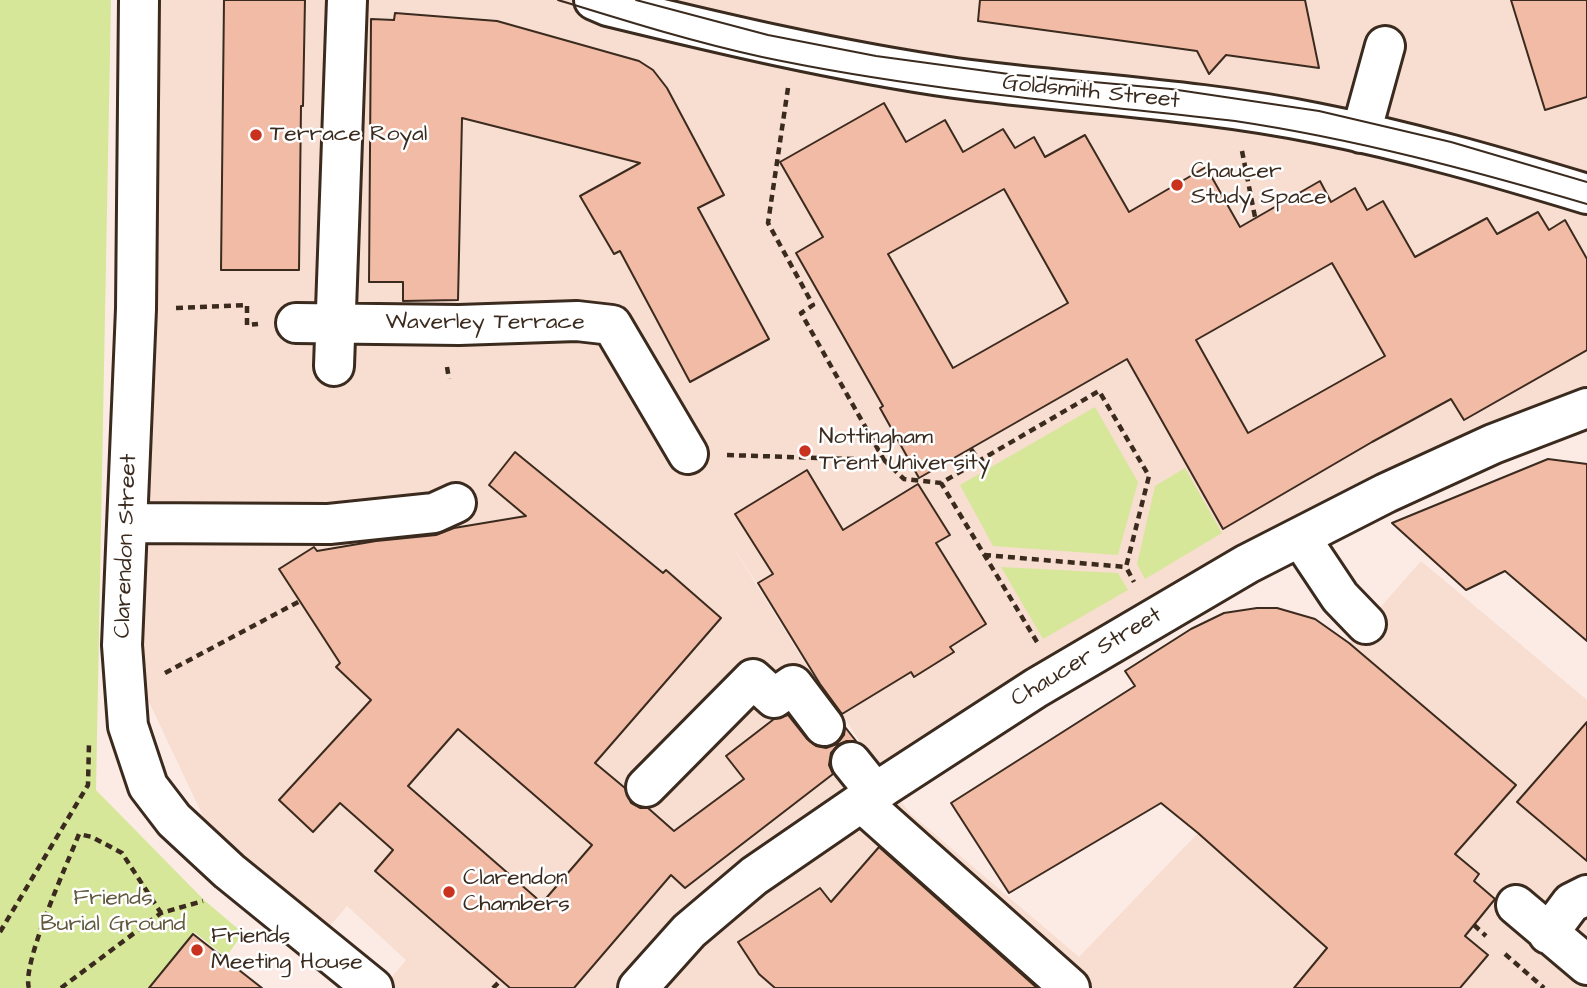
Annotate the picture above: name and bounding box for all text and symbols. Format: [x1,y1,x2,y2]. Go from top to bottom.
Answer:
street label: Goldsmith Street [1001,70,1181,116]
place label: Terrace Royal [270,121,427,149]
marker: Terrace Royal [248,127,264,143]
place label: Chaucer Study Space [1191,158,1327,212]
marker: Chaucer Study Space [1169,177,1185,193]
street label: Waverley Terrace [385,309,585,337]
place label: Nottingham Trent University [819,424,990,478]
marker: Nottingham Trent University [797,443,813,459]
street label: Clarendon Street [110,453,144,639]
street label: Chaucer Street [1007,602,1167,714]
place label: Clarendon Chambers [463,865,570,919]
marker: Clarendon Chambers [441,884,457,900]
park label: Friends Burial Ground [40,885,186,939]
place label: Friends Meeting House [211,923,363,977]
marker: Friends Meeting House [189,942,205,958]

